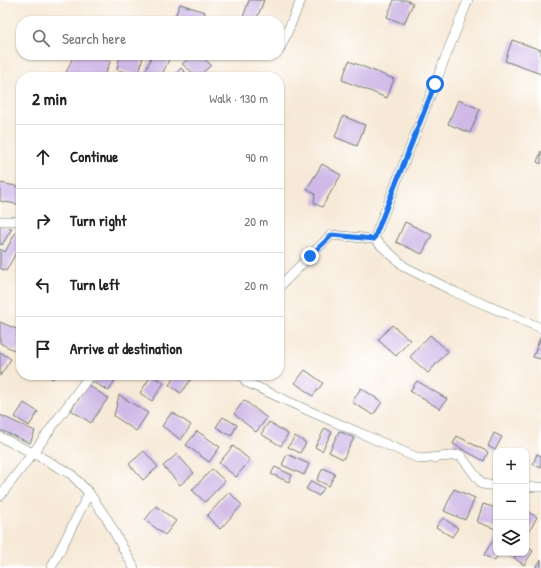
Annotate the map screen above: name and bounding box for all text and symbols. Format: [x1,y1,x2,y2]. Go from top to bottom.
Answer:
search box [16,16,284,60]
icon: search [30,27,52,49]
text: Search here [62,28,126,49]
route start [426,75,444,93]
text: 2 min [32,87,67,110]
text: Walk · 130 m [209,89,268,107]
icon: ahead [32,146,54,168]
text: Continue [70,146,118,167]
text: 90 m [246,148,268,166]
icon: right [32,210,54,232]
text: Turn right [70,210,126,231]
text: 20 m [244,212,268,230]
route end [301,247,319,265]
icon: left [32,274,54,296]
text: Turn left [70,274,120,295]
text: 20 m [244,276,268,294]
icon: arrive [32,338,54,360]
text: Arrive at destination [70,338,182,359]
map controls [493,448,529,556]
button: + [493,448,529,484]
button: − [493,484,529,520]
button: layers [493,520,529,556]

